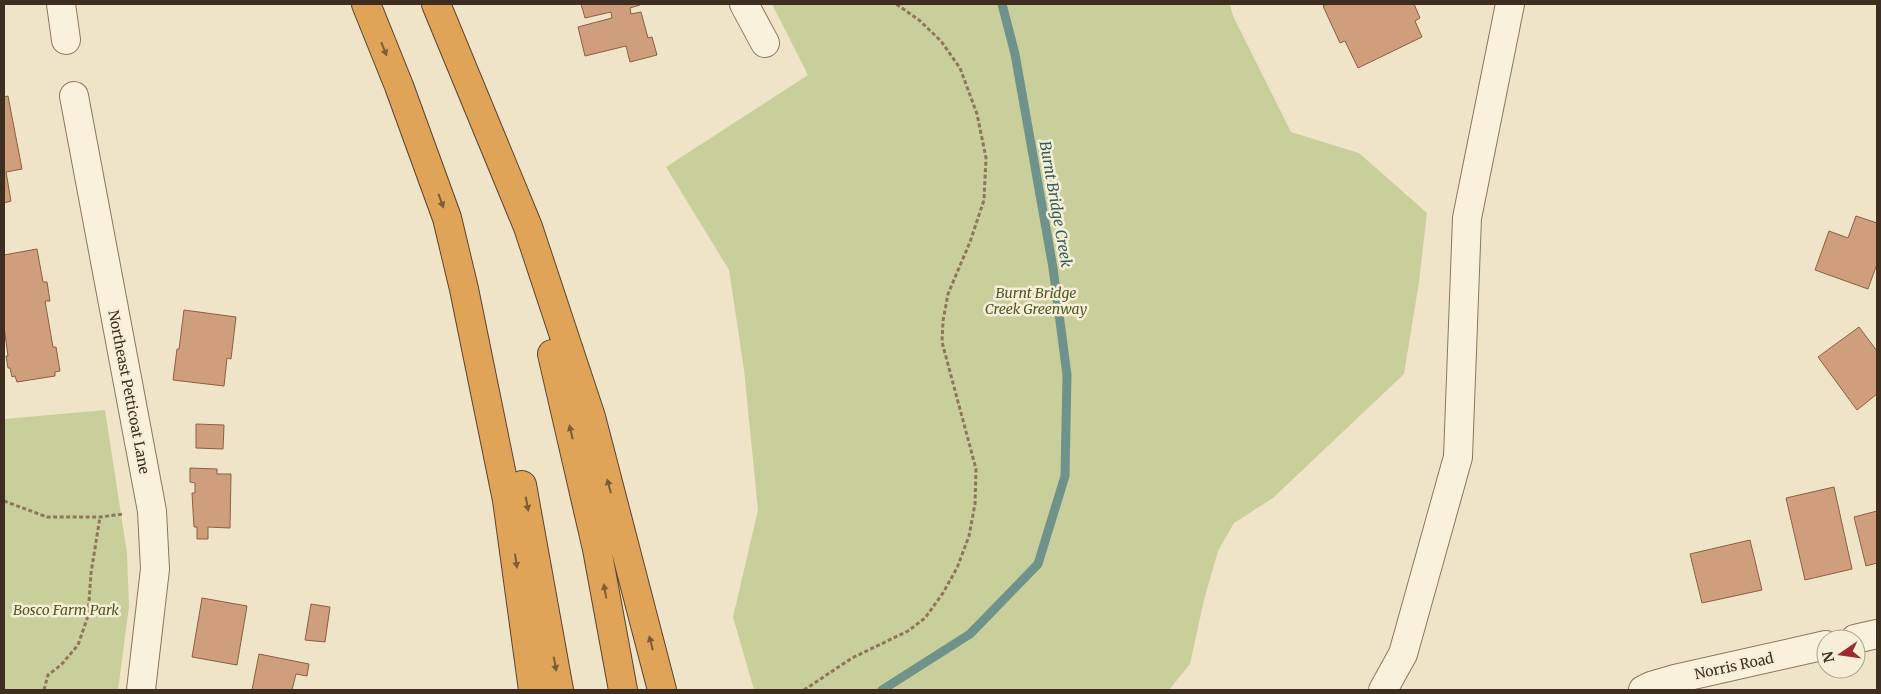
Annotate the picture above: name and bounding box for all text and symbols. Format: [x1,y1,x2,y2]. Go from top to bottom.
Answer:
one-way arrow [380,42,388,56]
water label: Burnt Bridge Creek [1036,139,1077,269]
one-way arrow [437,194,445,209]
park label: Burnt Bridge Creek Greenway [985,284,1088,318]
street label: Northeast Petticoat Lane [104,309,154,475]
one-way arrow [567,424,575,439]
one-way arrow [605,478,613,493]
one-way arrow [523,497,531,513]
one-way arrow [512,553,520,569]
one-way arrow [600,582,608,598]
park label: Bosco Farm Park [13,601,119,619]
north arrow [1816,629,1866,679]
one-way arrow [646,635,654,650]
street label: Norris Road [1693,649,1776,683]
text: N [1818,650,1838,664]
one-way arrow [551,657,559,673]

